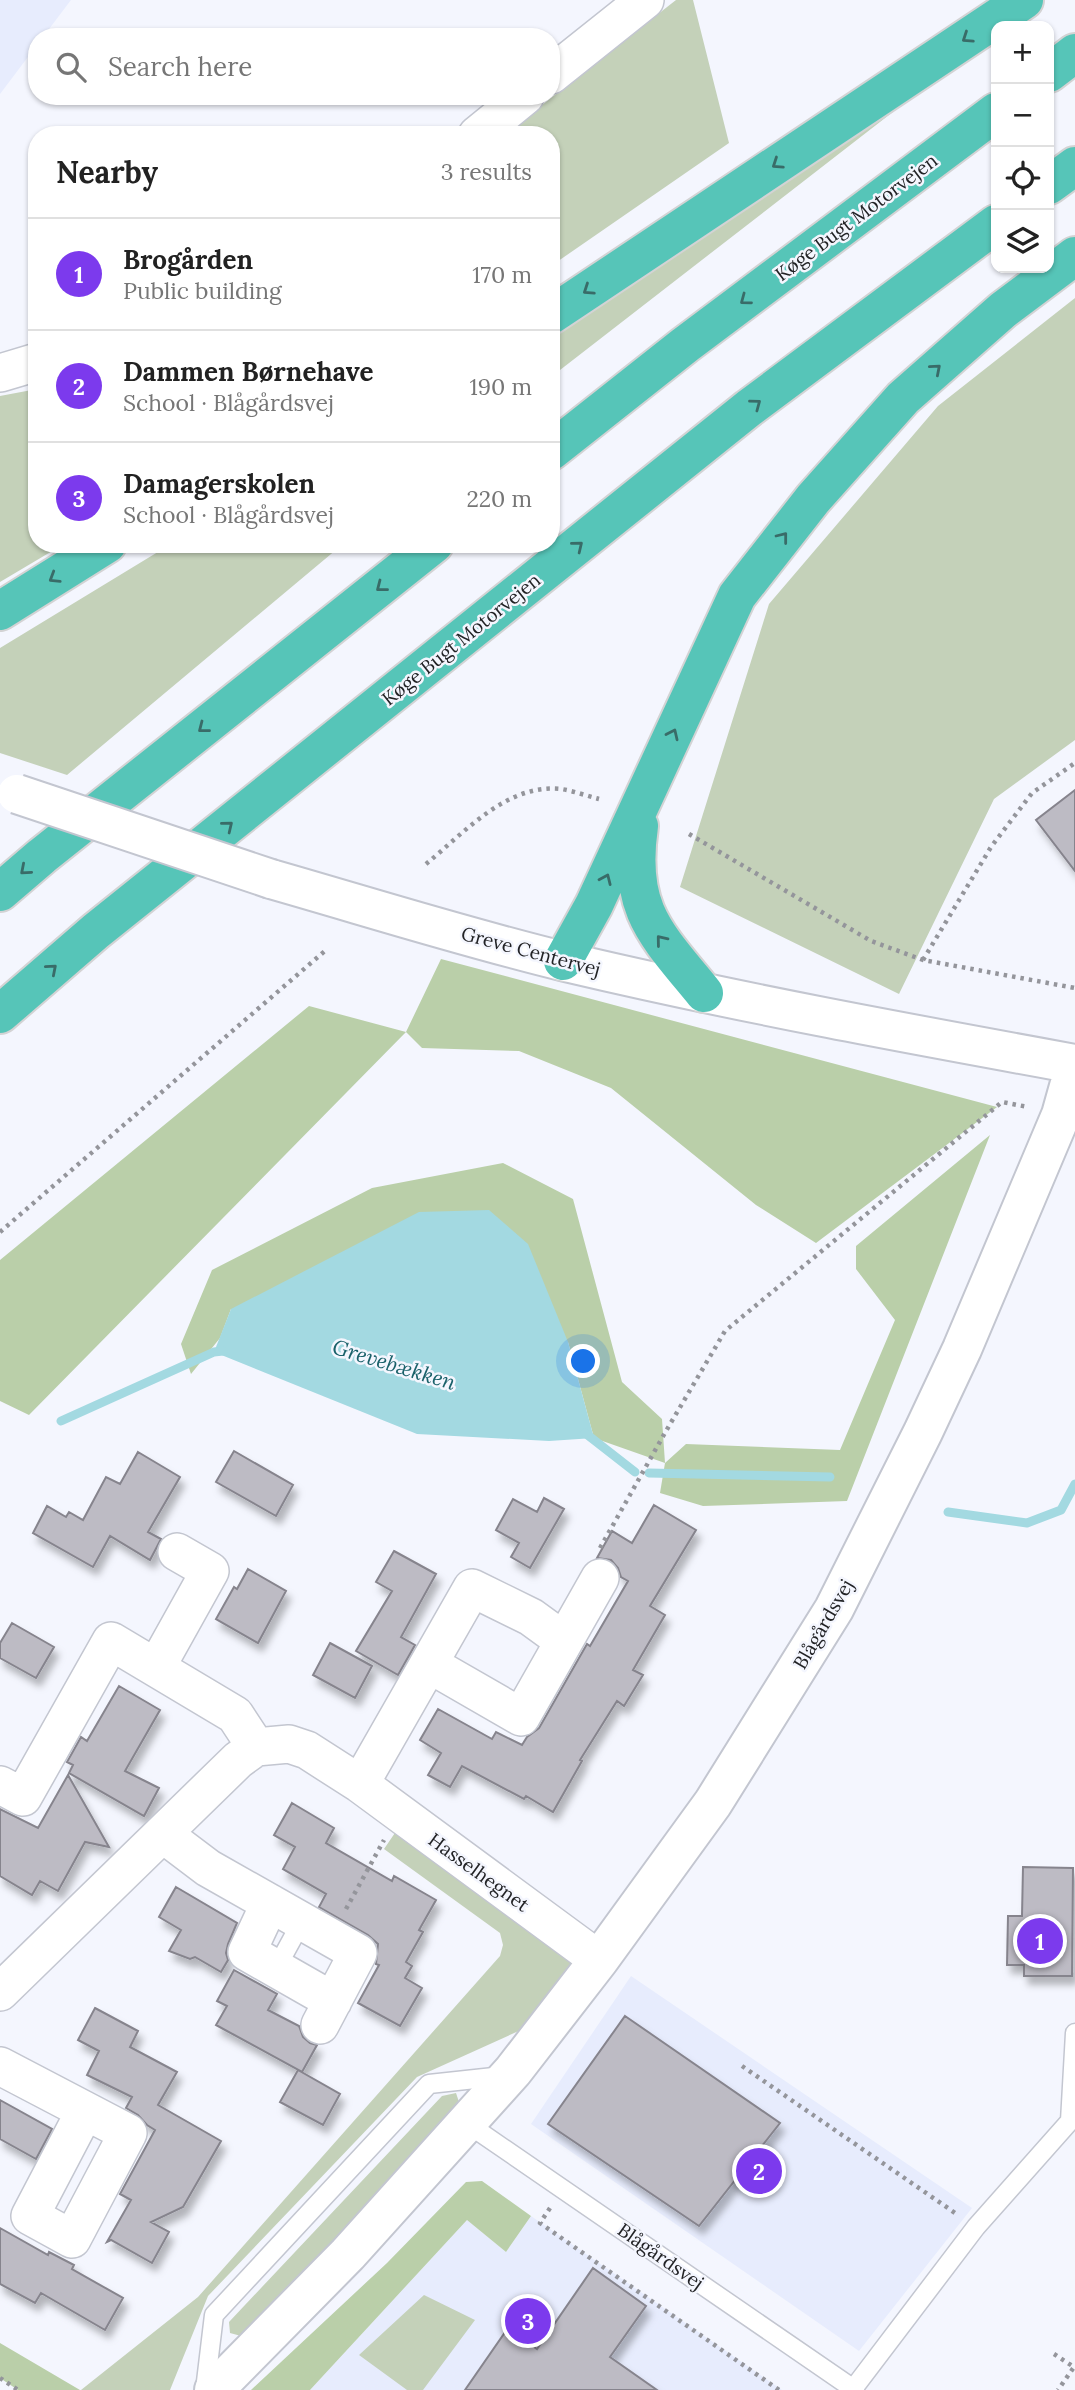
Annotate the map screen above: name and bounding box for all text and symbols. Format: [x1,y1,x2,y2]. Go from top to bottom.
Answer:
map controls [991,21,1054,273]
button: + [991,21,1054,84]
search box [28,28,560,105]
one-way arrow [962,30,975,42]
icon: search [52,48,90,86]
text: Search here [108,50,252,83]
button: − [991,84,1054,147]
button: locate [991,147,1054,210]
street label: Køge Bugt Motorvejen [770,148,942,286]
text: Nearby [56,153,158,191]
one-way arrow [772,156,785,169]
text: 3 results [441,157,532,186]
button: layers [991,210,1054,273]
text: Brogården [123,243,253,276]
text: 1 [74,260,84,289]
text: 170 m [472,260,532,289]
text: Public building [123,276,282,305]
one-way arrow [583,282,596,294]
one-way arrow [741,291,753,304]
text: Dammen Børnehave [123,355,374,388]
one-way arrow [928,365,941,377]
text: 2 [73,372,85,401]
text: 190 m [469,372,532,401]
text: School · Blågårdsvej [123,388,334,417]
one-way arrow [748,399,760,412]
text: Damagerskolen [123,467,315,500]
text: 3 [73,484,85,513]
text: 220 m [466,484,532,513]
text: School · Blågårdsvej [123,500,334,529]
one-way arrow [775,532,788,544]
one-way arrow [570,541,582,554]
street label: Køge Bugt Motorvejen [377,568,545,710]
one-way arrow [48,569,61,582]
one-way arrow [376,578,388,591]
one-way arrow [198,720,210,733]
one-way arrow [665,729,679,741]
one-way arrow [220,821,233,834]
one-way arrow [20,862,33,874]
one-way arrow [598,874,612,886]
street label: Greve Centervej [459,921,603,981]
one-way arrow [656,936,669,948]
one-way arrow [43,965,56,977]
water label: Grevebækken [329,1333,459,1396]
your location [566,1344,600,1378]
street label: Blågårdsvej [788,1575,858,1673]
street label: Hasselhegnet [424,1827,535,1917]
pin: 1 [1017,1915,1063,1967]
pin: 2 [736,2145,782,2197]
street label: Blågårdsvej [613,2218,709,2294]
pin: 3 [505,2295,551,2347]

